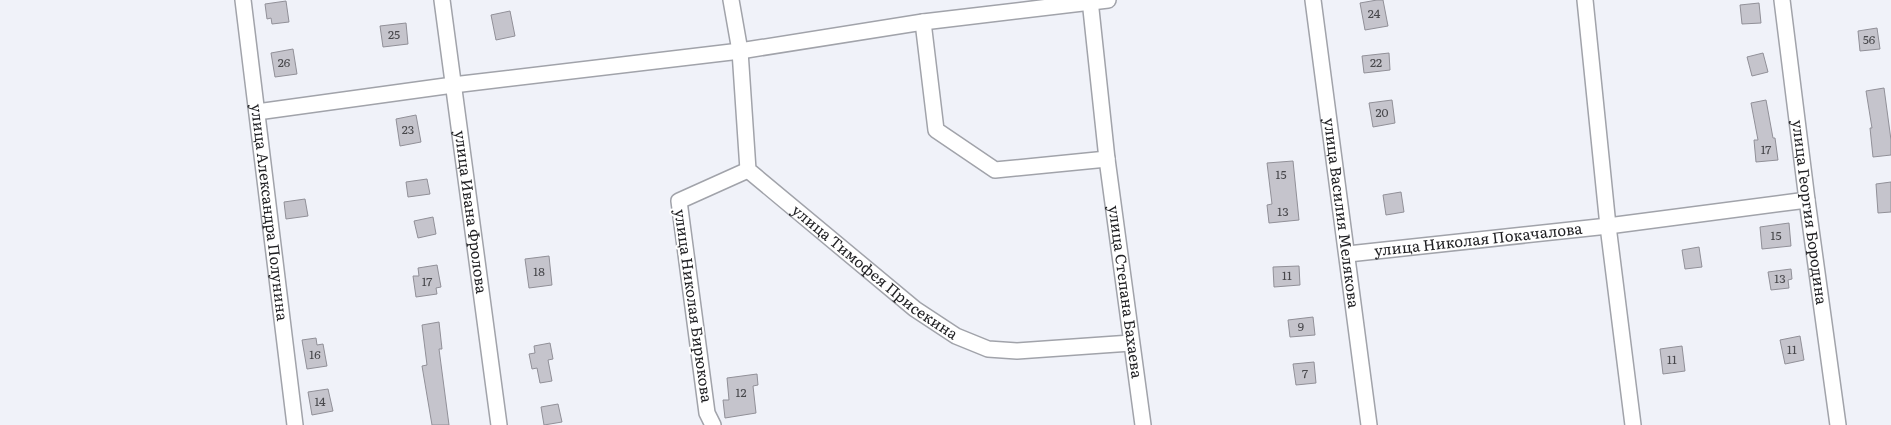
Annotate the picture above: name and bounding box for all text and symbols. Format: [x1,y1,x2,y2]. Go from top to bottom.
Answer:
house number: 24 [1368,4,1381,22]
house number: 25 [388,25,400,43]
house number: 56 [1863,30,1876,48]
house number: 26 [278,53,291,71]
house number: 22 [1370,53,1382,71]
street label: улица Александра Полунина [246,102,295,323]
house number: 20 [1375,103,1389,121]
street label: улица Василия Мелякова [1319,116,1367,310]
street label: улица Георгия Бородина [1787,118,1834,307]
house number: 23 [402,120,414,138]
street label: улица Ивана Фролова [450,129,494,296]
house number: 17 [1761,140,1771,158]
house number: 15 [1276,165,1286,183]
street label: улица Тимофея Присекина [787,198,964,345]
house number: 13 [1277,202,1289,220]
street label: улица Степана Бахаева [1103,204,1150,380]
street label: улица Николая Бирюкова [670,208,720,405]
street label: улица Николая Покачалова [1373,216,1584,261]
house number: 15 [1771,226,1781,244]
house number: 18 [533,262,545,280]
house number: 11 [1282,266,1292,284]
house number: 13 [1774,269,1786,287]
house number: 17 [422,272,432,290]
house number: 9 [1298,317,1304,335]
house number: 11 [1787,340,1797,358]
house number: 16 [309,345,321,363]
house number: 11 [1667,350,1677,368]
house number: 7 [1302,364,1308,382]
house number: 12 [736,383,746,401]
house number: 14 [314,392,326,410]

